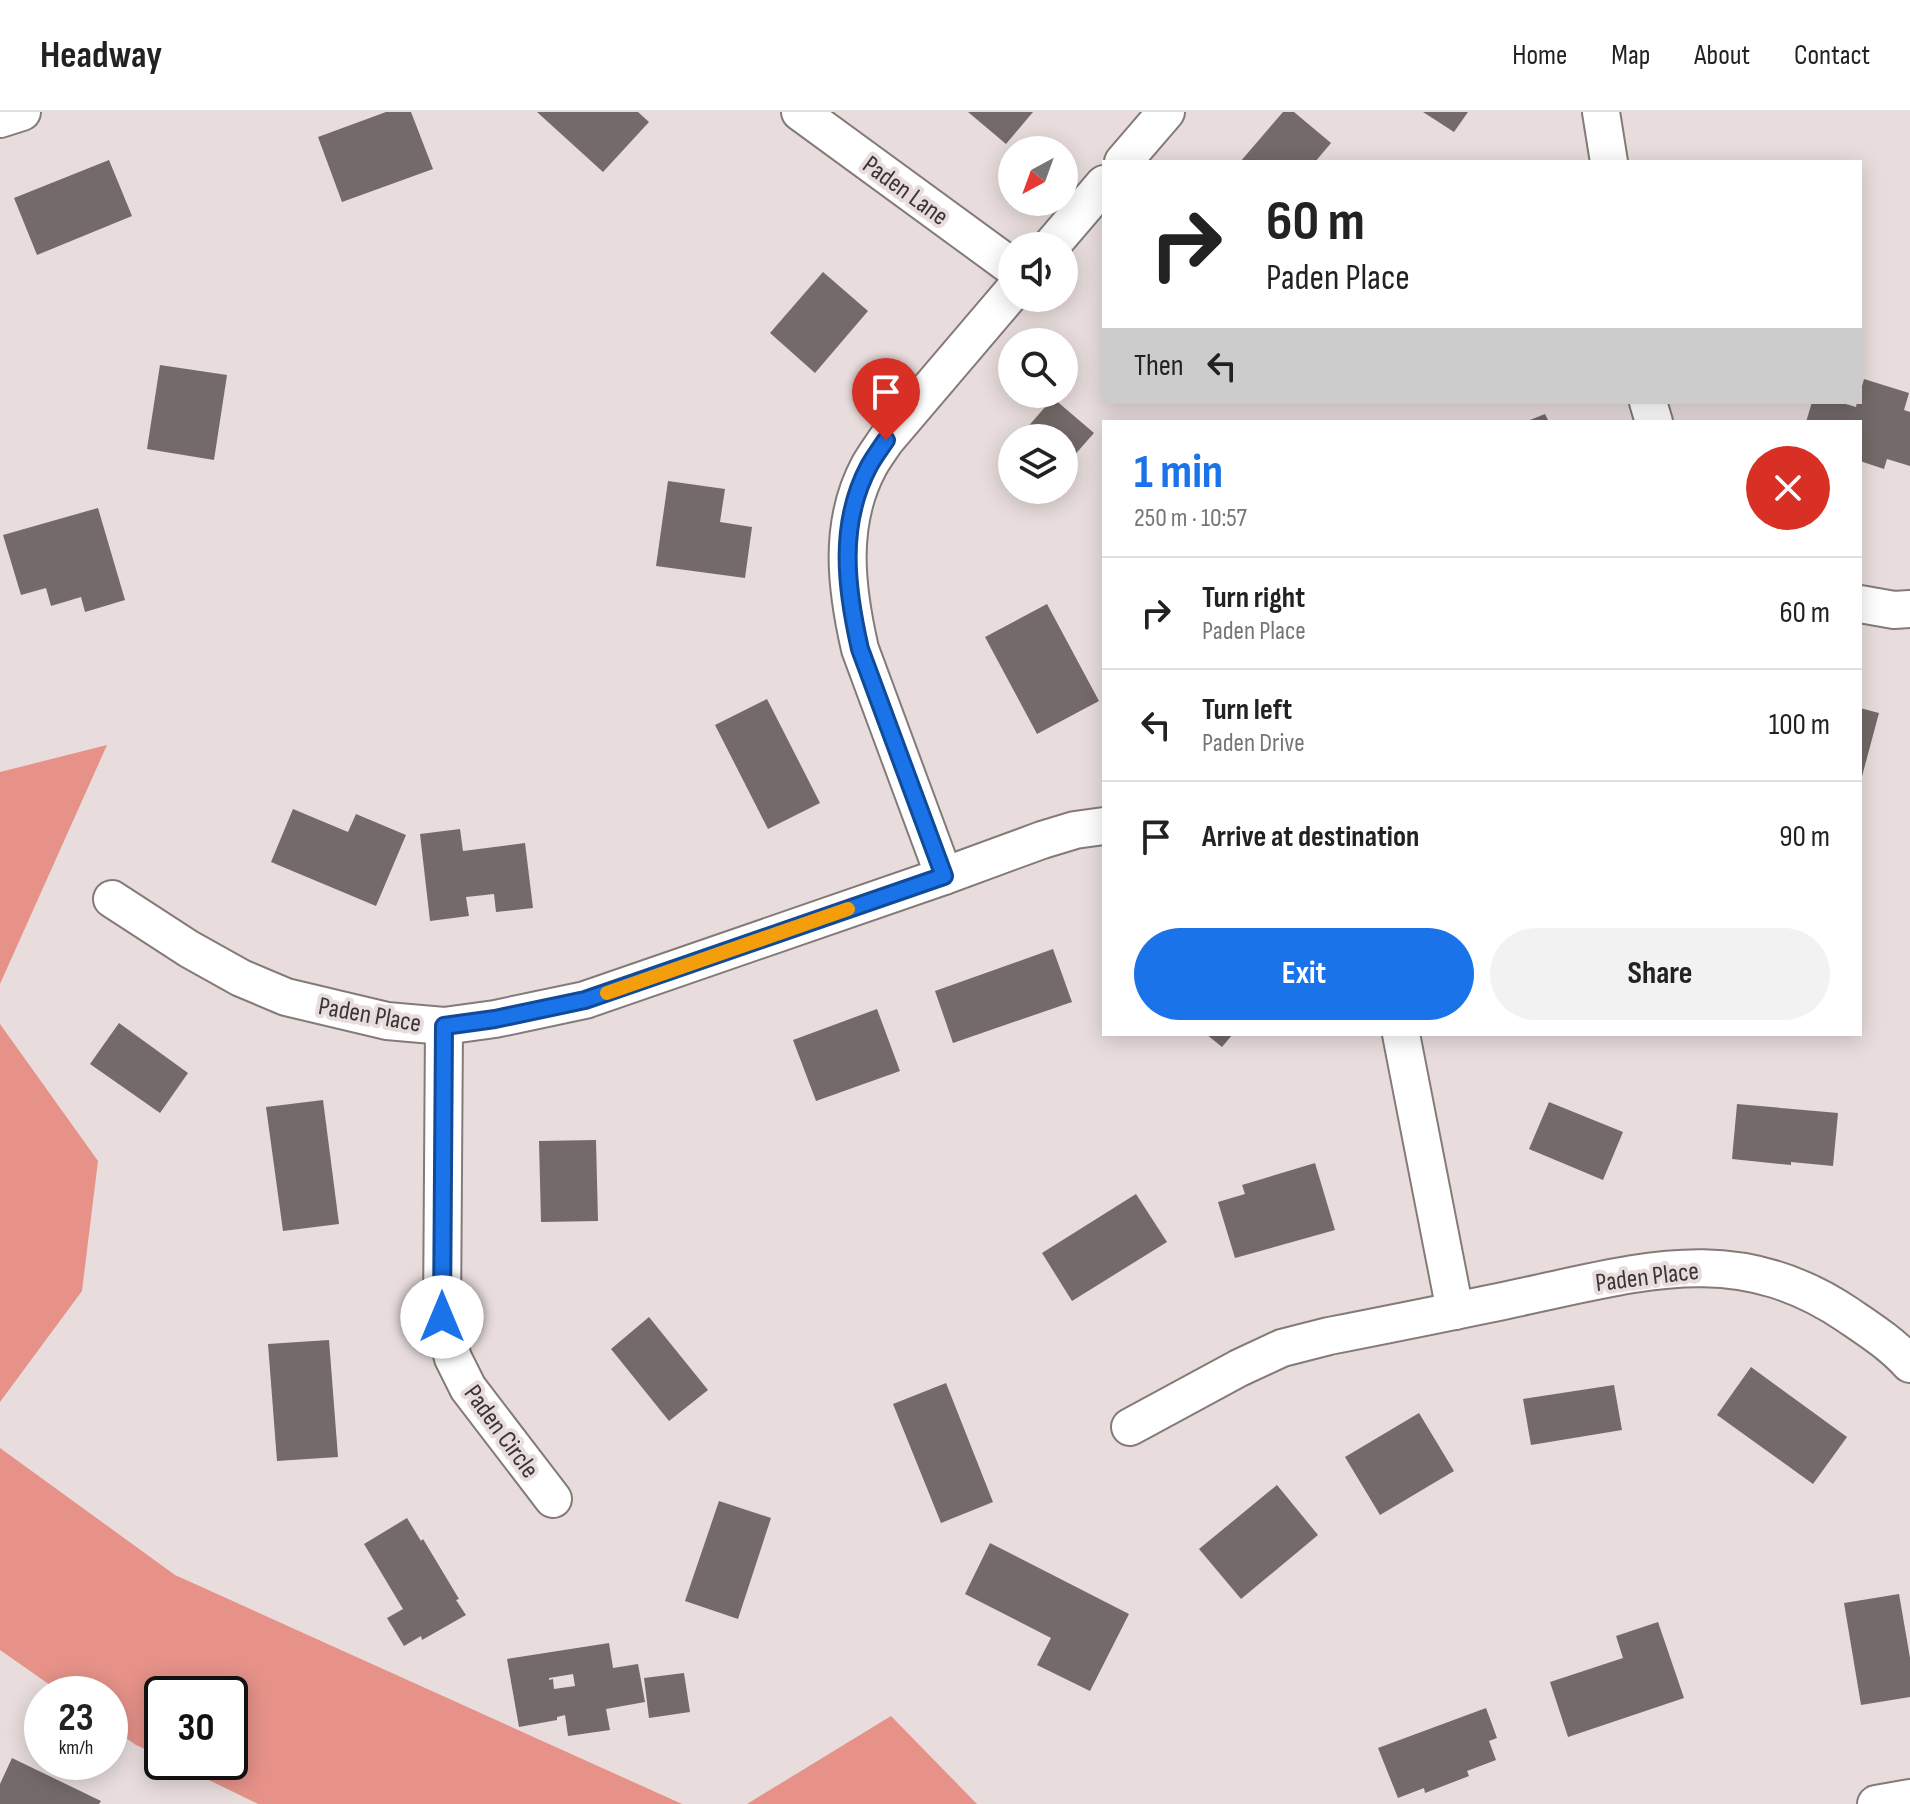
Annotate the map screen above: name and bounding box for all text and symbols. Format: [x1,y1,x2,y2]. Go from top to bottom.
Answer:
text: Headway [40,33,162,78]
text: Home [1512,39,1567,72]
text: Map [1611,39,1650,72]
text: About [1694,39,1750,72]
text: Contact [1794,39,1870,72]
north arrow [998,136,1078,216]
map controls [998,136,1078,504]
street label: Paden Lane [856,150,954,233]
text: 60 m [1266,189,1365,256]
icon: right [1134,192,1238,296]
button: sound [998,232,1078,312]
text: Paden Place [1266,257,1410,300]
button: search [998,328,1078,408]
icon: left [1200,344,1244,388]
text: Then [1134,348,1184,384]
pin [852,358,920,440]
icon: arrive [864,370,908,414]
button: layers [998,424,1078,504]
text: 1 min [1134,444,1223,501]
button: close [1746,446,1830,530]
text: 250 m · 10:57 [1134,503,1247,534]
text: Turn right [1202,580,1305,616]
icon: right [1134,591,1178,635]
text: 60 m [1779,595,1830,631]
text: Paden Place [1202,616,1306,647]
text: Turn left [1202,692,1292,728]
icon: left [1134,703,1178,747]
text: 100 m [1769,707,1830,743]
text: Paden Drive [1202,728,1305,759]
icon: arrive [1134,815,1178,859]
text: Arrive at destination [1202,819,1419,855]
text: 90 m [1779,819,1830,855]
button: Exit [1134,928,1474,1020]
button: Share [1490,928,1830,1020]
street label: Paden Place [316,991,424,1040]
street label: Paden Place [1594,1256,1701,1299]
position arrow [400,1275,484,1359]
street label: Paden Circle [457,1379,545,1484]
speed limit sign: 30 [144,1676,248,1780]
text: 23 [58,1694,94,1742]
text: km/h [59,1736,93,1760]

